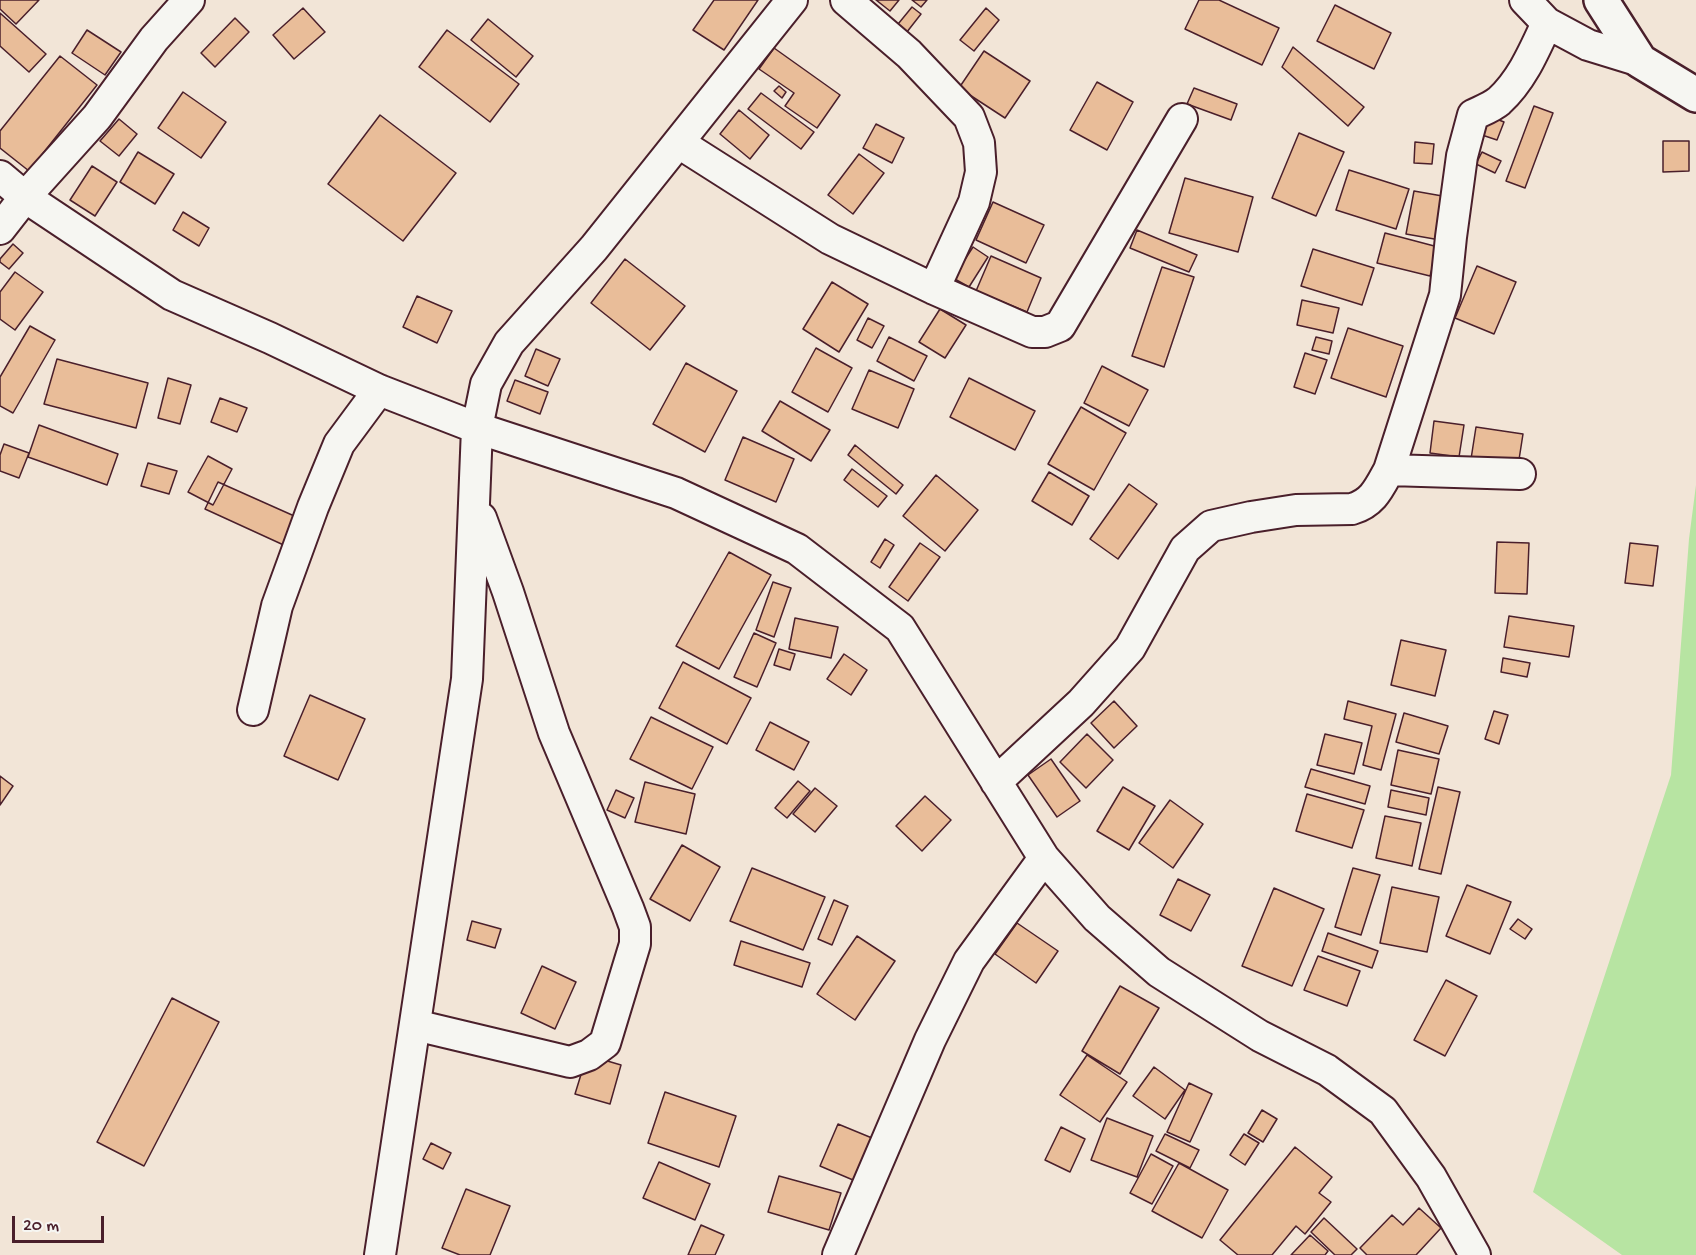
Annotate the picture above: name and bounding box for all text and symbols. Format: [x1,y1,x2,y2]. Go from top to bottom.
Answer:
scale bar [15,1204,106,1242]
text: 20 m [23,1216,59,1237]

